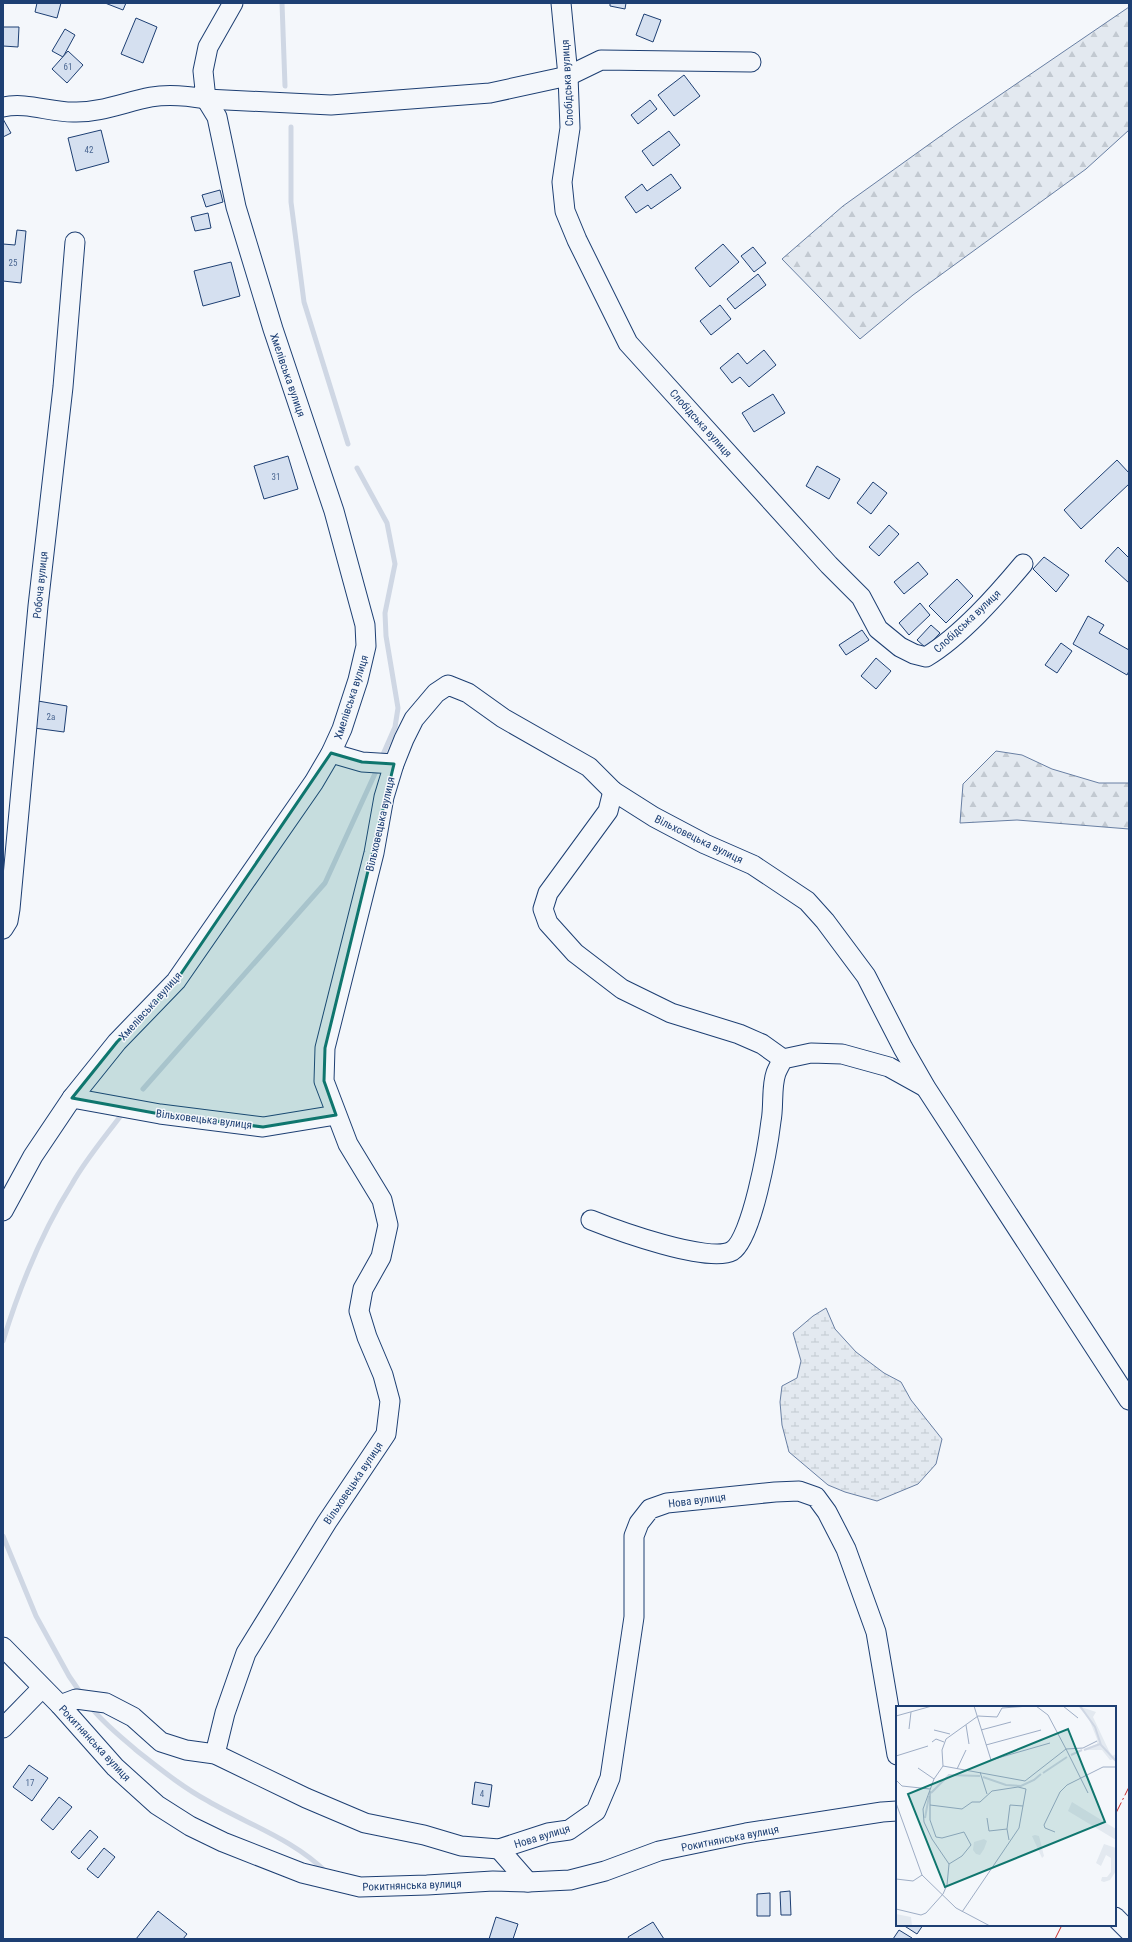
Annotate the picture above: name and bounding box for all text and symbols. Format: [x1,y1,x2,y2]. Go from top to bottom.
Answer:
street label: Слобідська вулиця [559,39,576,127]
house number: 61 [64,62,72,72]
house number: 42 [85,145,94,155]
house number: 25 [9,258,18,268]
street label: Хмелівська вулиця [267,332,308,419]
street label: Слобідська вулиця [667,387,734,460]
house number: 31 [272,472,280,482]
street label: Робоча вулиця [30,551,50,619]
street label: Слобідська вулиця [931,587,1003,656]
street label: Хмелівська вулиця [332,653,371,741]
house number: 2а [47,712,55,722]
street label: Вільховецька вулиця [363,776,398,873]
street label: Вільховецька вулиця [653,812,745,866]
street label: Хмелівська вулиця [116,969,185,1043]
street label: Вільховецька вулиця [155,1107,253,1132]
street label: Вільховецька вулиця [321,1440,386,1527]
street label: Нова вулиця [668,1491,727,1510]
street label: Рокитнянська вулиця [56,1703,133,1784]
inset map [896,1706,1116,1926]
house number: 17 [26,1778,35,1788]
house number: 4 [480,1789,485,1799]
street label: Нова вулиця [513,1822,572,1851]
street label: Рокитнянська вулиця [680,1823,780,1854]
street label: Рокитнянська вулиця [362,1877,462,1894]

